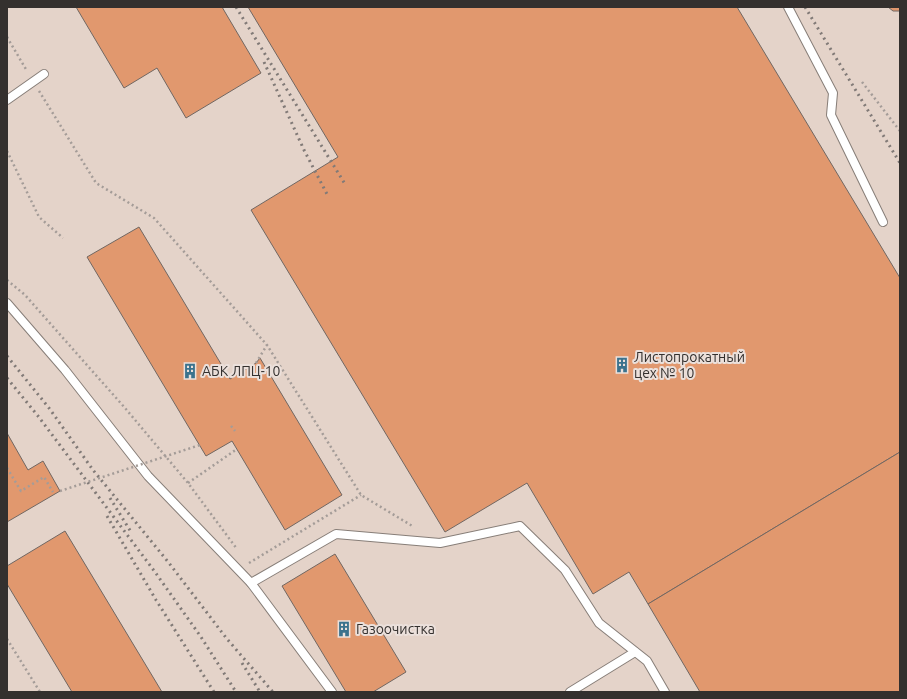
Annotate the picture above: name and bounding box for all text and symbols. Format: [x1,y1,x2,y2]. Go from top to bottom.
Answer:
place label: Листопрокатный цех № 10 [634,349,745,381]
building icon: Листопрокатный цех № 10 [613,356,631,374]
building icon: АБК ЛПЦ-10 [181,362,199,380]
place label: АБК ЛПЦ-10 [202,363,281,379]
building icon: Газоочистка [335,620,353,638]
place label: Газоочистка [356,621,435,637]

